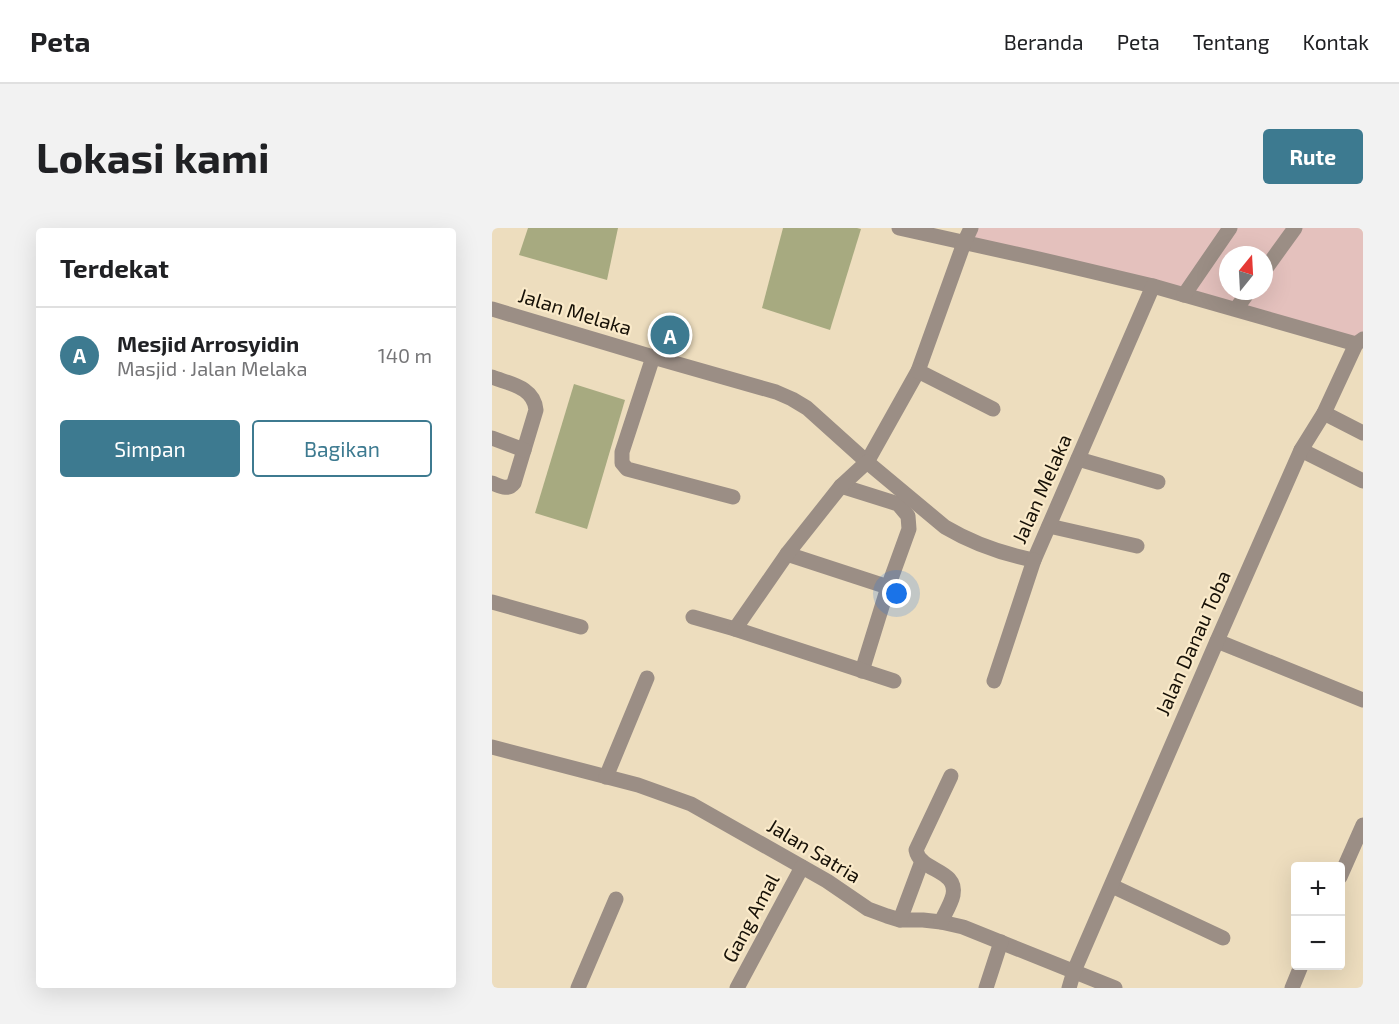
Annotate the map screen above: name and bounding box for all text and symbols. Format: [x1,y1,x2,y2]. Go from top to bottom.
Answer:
text: Peta [30,24,90,58]
text: Beranda [1004,29,1084,54]
text: Peta [1117,29,1160,54]
text: Tentang [1193,29,1270,54]
text: Kontak [1303,29,1369,54]
button: Rute [1263,129,1363,184]
text: Lokasi kami [36,131,270,181]
north arrow [1219,246,1273,300]
text: Terdekat [60,252,169,283]
street label: Jalan Melaka [516,282,635,340]
pin: A [650,312,690,358]
text: Mesjid Arrosyidin [117,330,299,356]
text: A [73,343,86,367]
text: 140 m [378,343,432,367]
text: Masjid · Jalan Melaka [117,356,307,380]
button: Simpan [60,420,240,477]
button: Bagikan [252,420,432,477]
street label: Jalan Melaka [1006,430,1076,547]
street label: Jalan Danau Toba [1149,566,1235,719]
your location [882,579,911,608]
street label: Jalan Satria [764,813,866,887]
map controls [1291,862,1345,970]
button: + [1291,862,1345,916]
street label: Gang Amal [717,869,784,966]
button: − [1291,916,1345,970]

